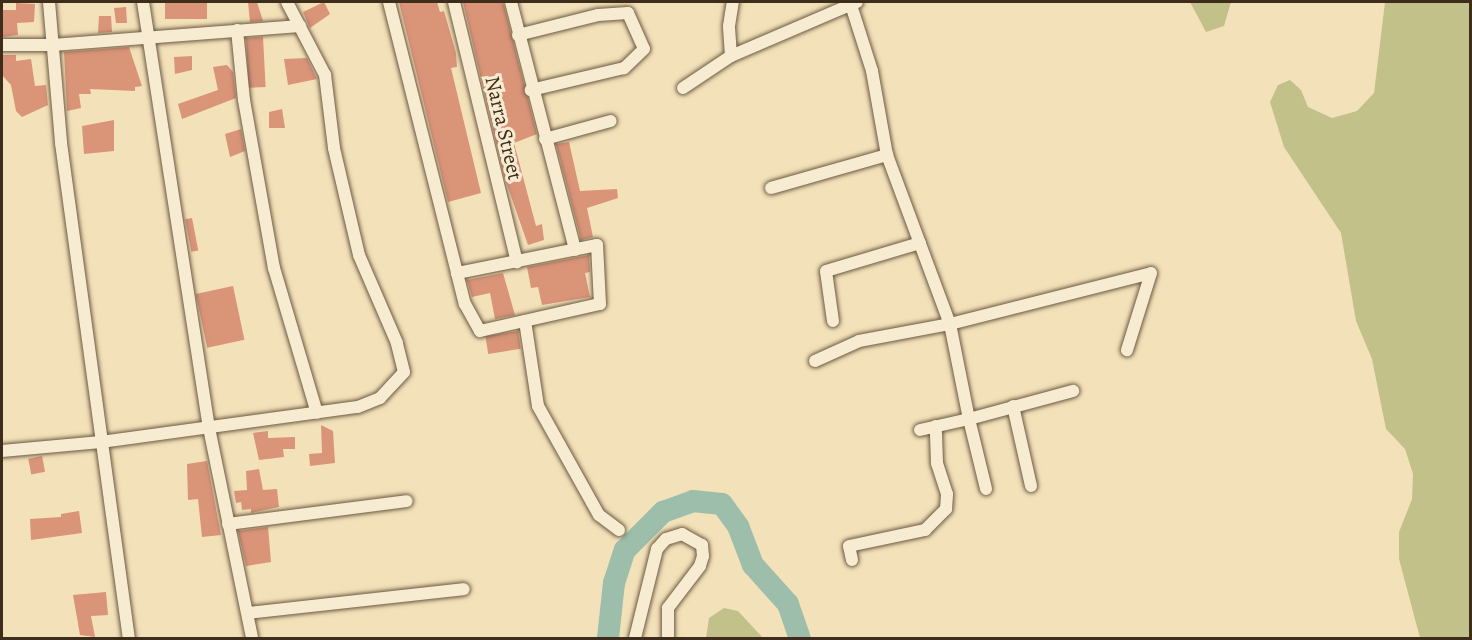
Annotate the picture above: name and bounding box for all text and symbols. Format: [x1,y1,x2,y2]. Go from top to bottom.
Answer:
street label: Narra Street [480,74,528,182]

